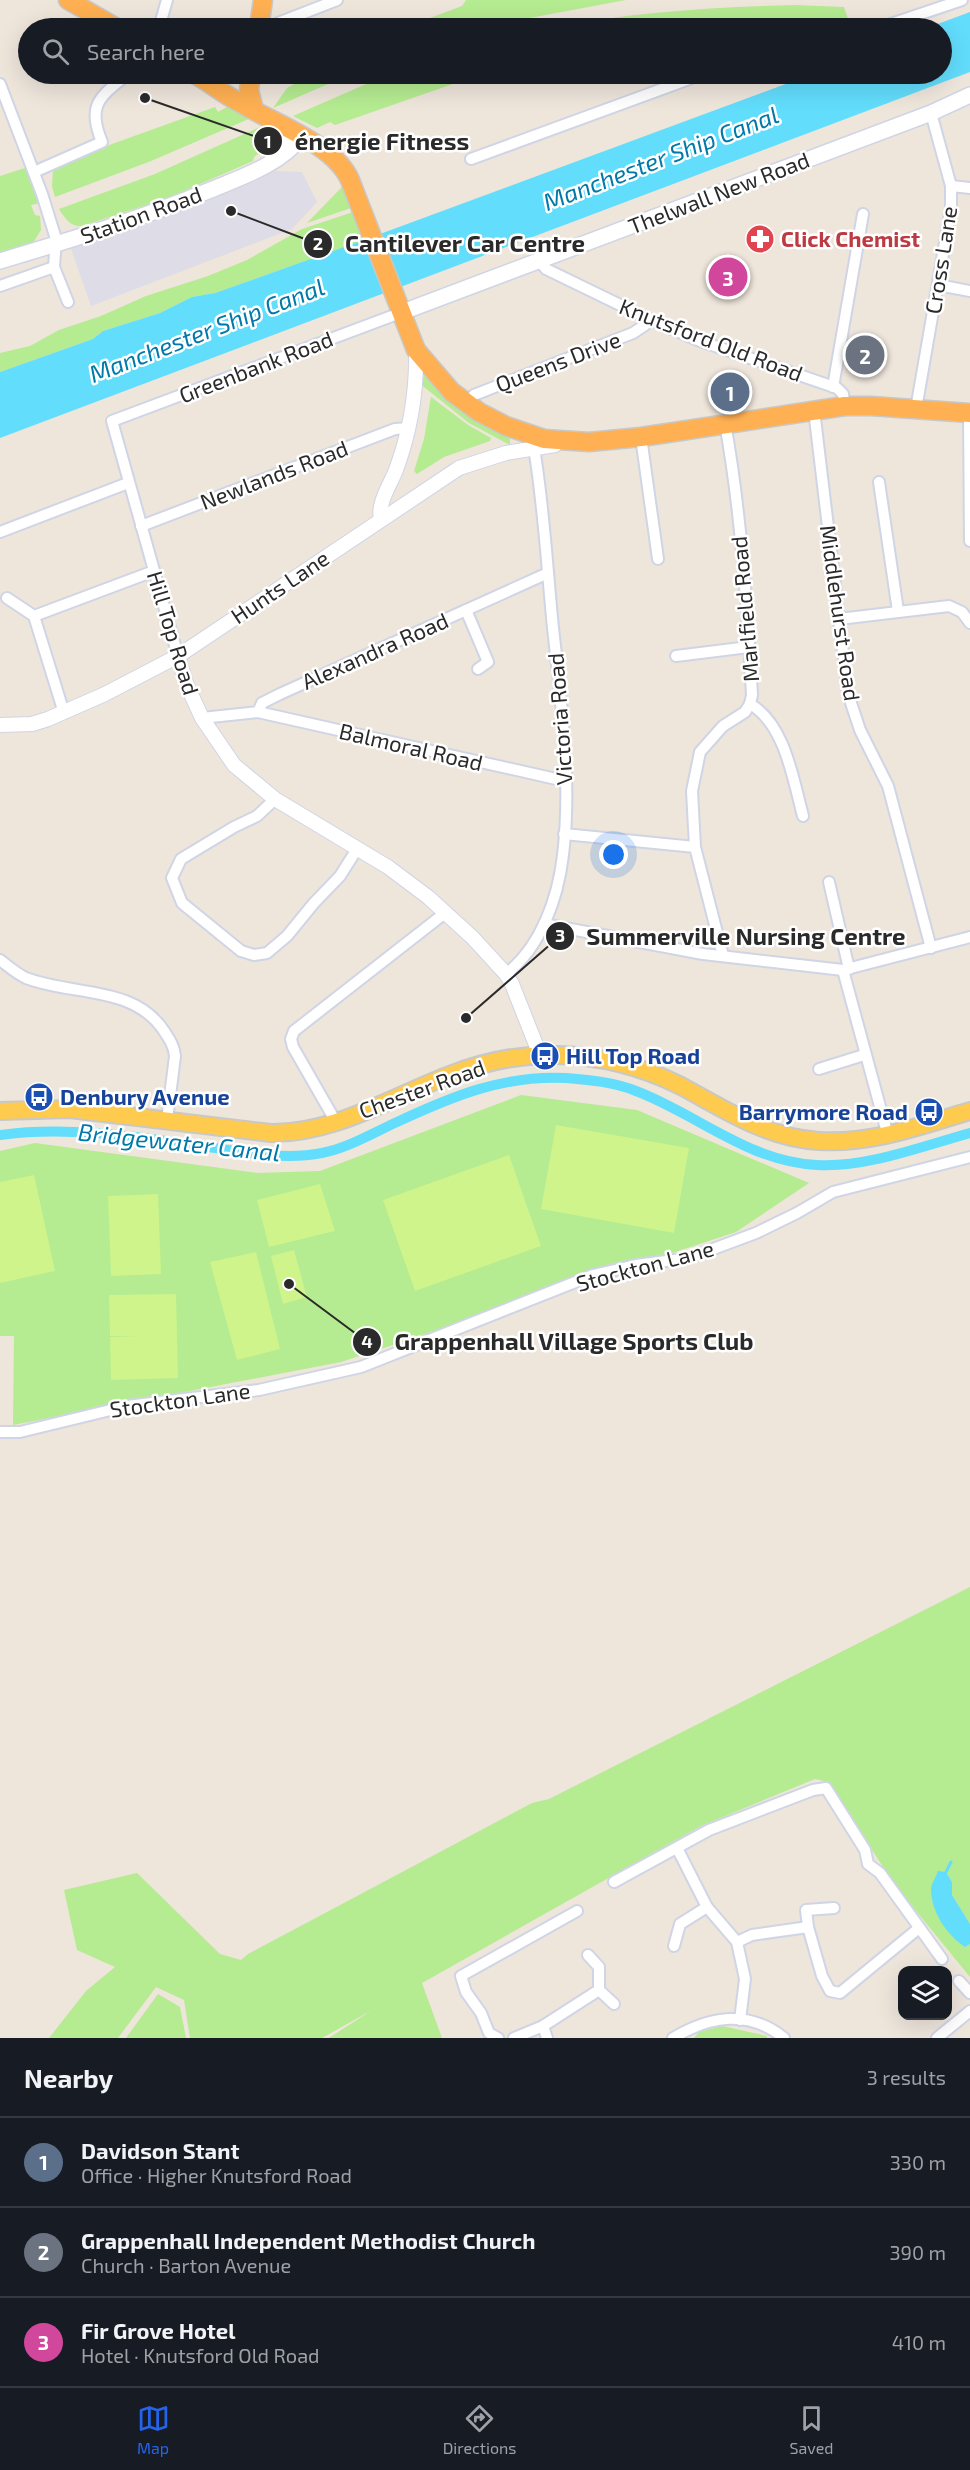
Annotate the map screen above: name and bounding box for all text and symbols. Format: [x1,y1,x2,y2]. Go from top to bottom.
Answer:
search box [18,18,952,84]
icon: search [39,35,72,68]
text: Search here [87,38,205,64]
water label: Manchester Ship Canal [539,99,782,216]
callout: énergie Fitness [253,120,481,162]
text: énergie Fitness [295,126,469,155]
text: 1 [264,130,272,152]
street label: Thelwall New Road [624,146,813,239]
street label: Station Road [76,180,205,248]
street label: Cross Lane [919,204,961,316]
callout: Cantilever Car Centre [303,223,598,265]
pharmacy icon: Click Chemist [744,223,776,255]
place label: Click Chemist [781,225,920,251]
text: Cantilever Car Centre [345,228,585,257]
text: 2 [313,232,323,254]
pin: 3 [708,254,748,300]
water label: Manchester Ship Canal [85,271,328,388]
street label: Knutsford Old Road [616,292,807,386]
street label: Greenbank Road [175,325,336,407]
street label: Queens Drive [491,325,624,398]
pin: 2 [846,332,884,378]
pin: 1 [710,370,750,414]
street label: Newlands Road [196,434,351,514]
street label: Middlehurst Road [816,523,866,703]
street label: Marlfield Road [725,535,763,683]
street label: Hunts Lane [226,544,333,628]
street label: Hill Top Road [143,568,205,698]
street label: Alexandra Road [297,606,452,694]
street label: Victoria Road [541,652,577,786]
street label: Balmoral Road [337,717,486,775]
your location [599,840,628,869]
callout: Summerville Nursing Centre [545,915,918,957]
text: Summerville Nursing Centre [586,921,906,950]
text: 3 [555,924,565,946]
bus stop icon: Hill Top Road [529,1040,561,1072]
place label: Hill Top Road [566,1042,700,1068]
street label: Chester Road [355,1053,488,1123]
bus stop icon: Denbury Avenue [23,1081,55,1113]
place label: Denbury Avenue [60,1083,230,1110]
bus stop icon: Barrymore Road [913,1096,945,1128]
place label: Barrymore Road [739,1098,908,1125]
water label: Bridgewater Canal [77,1116,282,1167]
street label: Stockton Lane [573,1234,716,1296]
callout: Grappenhall Village Sports Club [352,1321,766,1363]
text: Grappenhall Village Sports Club [394,1326,754,1355]
text: 4 [361,1330,373,1352]
street label: Stockton Lane [108,1376,252,1422]
map controls [898,1966,952,2020]
button: layers [898,1966,952,2020]
text: Nearby [24,2062,113,2093]
text: 3 results [867,2065,946,2089]
text: Davidson Stant [81,2137,239,2163]
text: 1 [39,2150,48,2174]
text: 330 m [890,2150,946,2174]
text: Office · Higher Knutsford Road [81,2163,352,2187]
text: Grappenhall Independent Methodist Church [81,2227,535,2253]
text: 2 [38,2240,49,2264]
text: 390 m [889,2240,946,2264]
text: Church · Barton Avenue [81,2253,291,2277]
text: Fir Grove Hotel [81,2317,235,2343]
text: 3 [38,2330,49,2354]
text: 410 m [892,2330,946,2354]
text: Hotel · Knutsford Old Road [81,2343,320,2367]
tab: Map [137,2402,170,2457]
tab: Directions [443,2402,516,2457]
tab: Saved [790,2402,833,2457]

